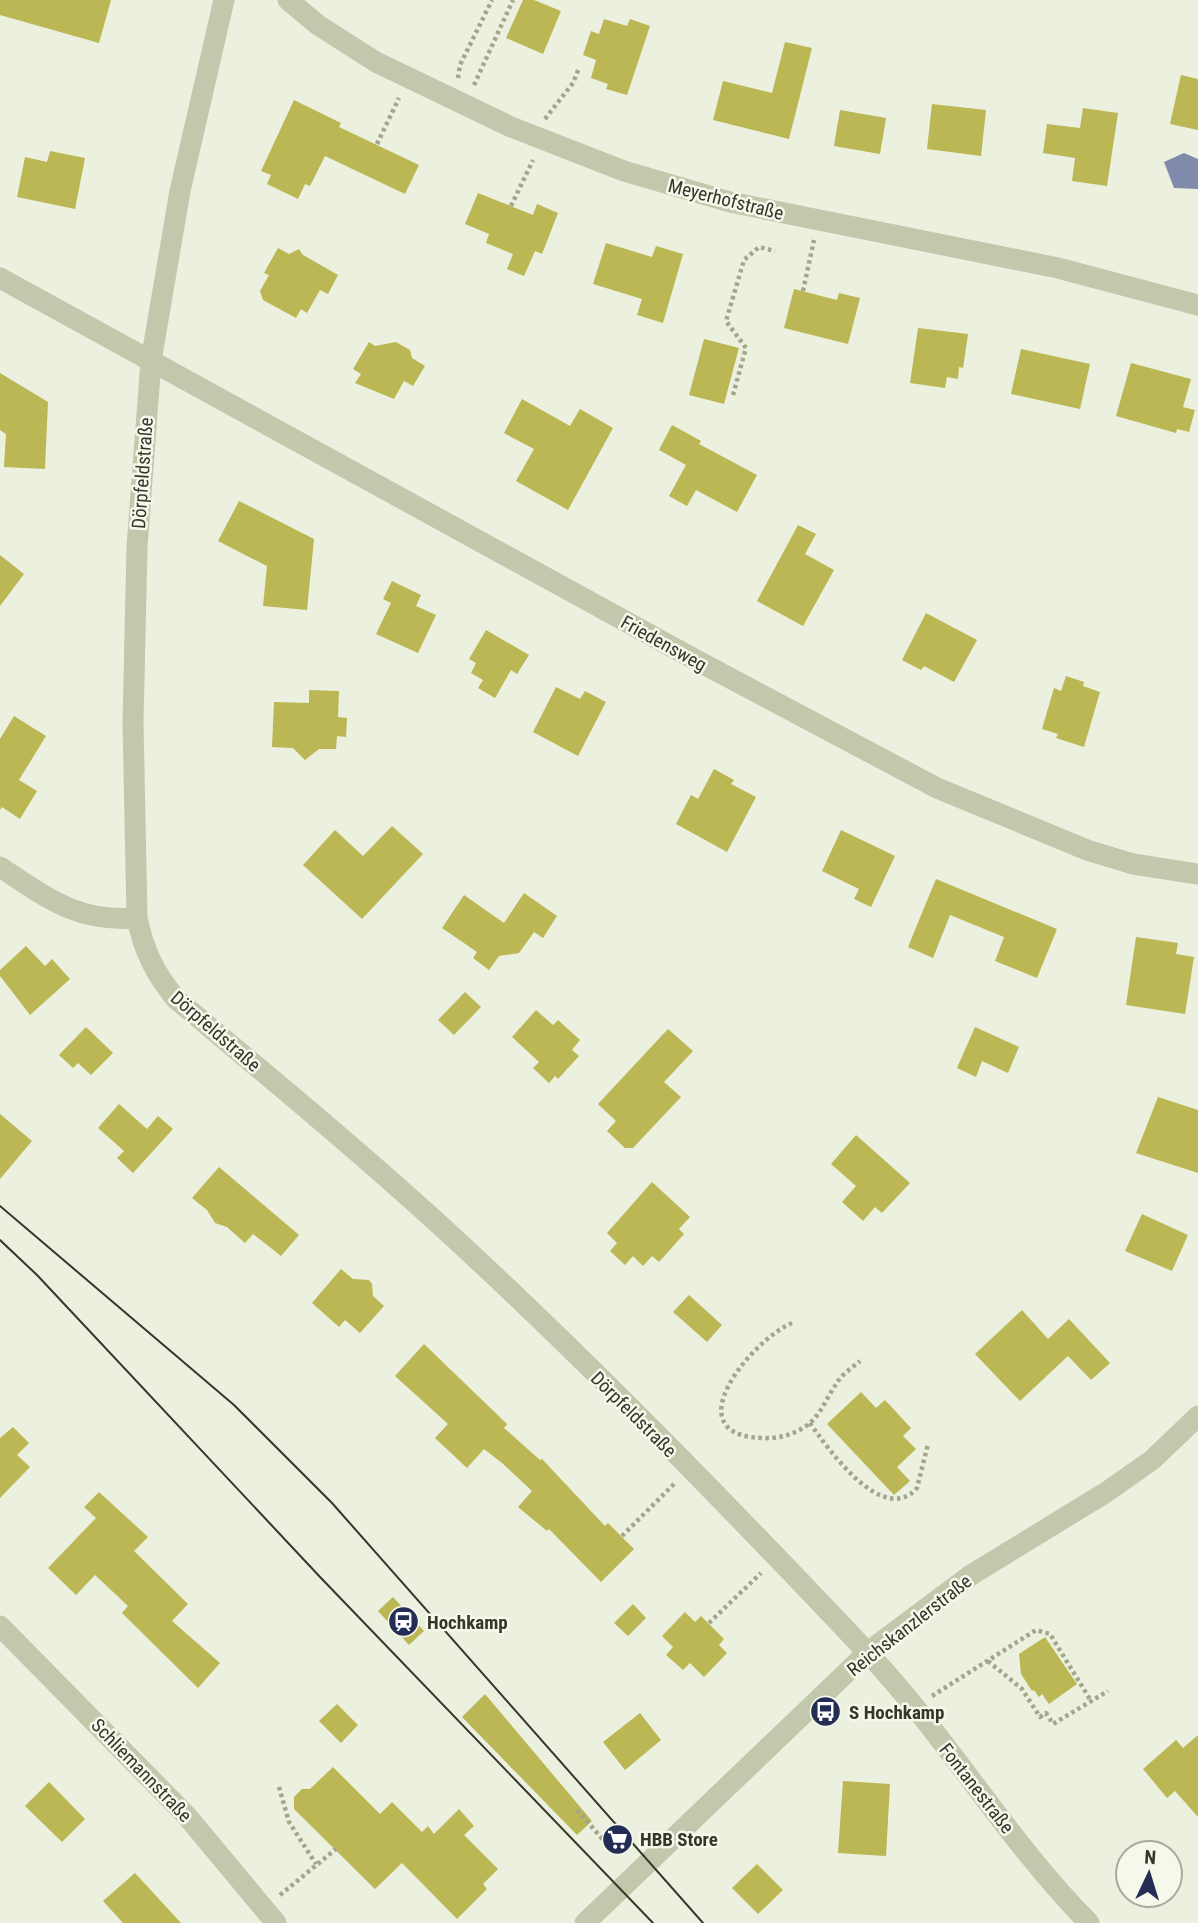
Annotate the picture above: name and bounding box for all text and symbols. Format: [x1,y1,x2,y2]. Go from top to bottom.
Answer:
street label: Meyerhofstraße [666,174,786,225]
street label: Dörpfeldstraße [127,416,158,530]
street label: Friedensweg [617,610,711,676]
street label: Dörpfeldstraße [166,986,265,1077]
street label: Dörpfeldstraße [586,1367,681,1462]
street label: Reichskanzlerstraße [842,1570,976,1681]
station icon: Hochkamp [387,1605,421,1639]
place label: Hochkamp [427,1611,508,1634]
bus stop icon: S Hochkamp [809,1695,843,1729]
place label: S Hochkamp [849,1701,944,1724]
street label: Schliemannstraße [87,1714,197,1827]
street label: Fontanestraße [934,1739,1019,1838]
supermarket icon: HBB Store [600,1822,634,1856]
place label: HBB Store [640,1828,718,1851]
north arrow [1114,1839,1184,1909]
text: N [1144,1846,1157,1869]

